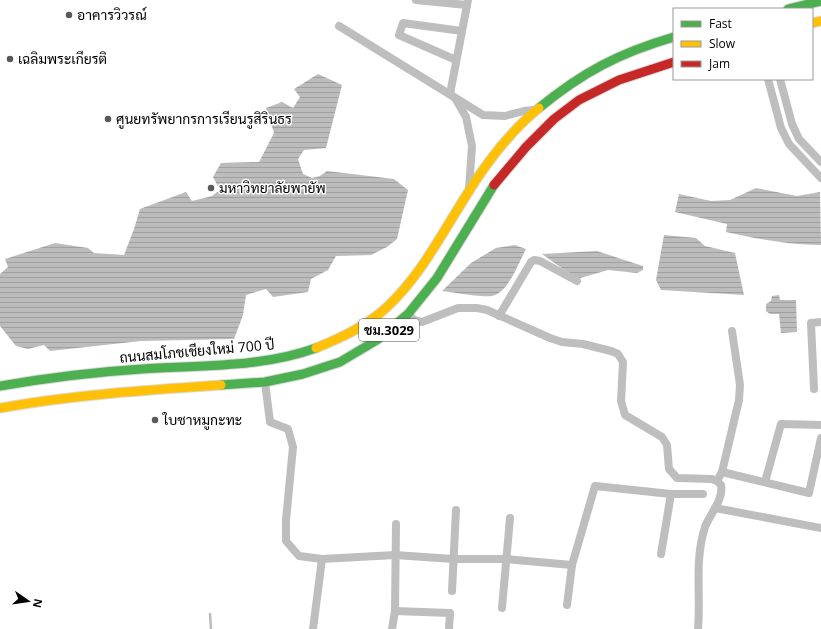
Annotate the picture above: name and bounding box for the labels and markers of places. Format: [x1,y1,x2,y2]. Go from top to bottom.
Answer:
place label: อาคารวิวรณ์ [77,5,147,24]
marker: อาคารวิวรณ์ [64,10,74,20]
place label: เฉลิมพระเกียรติ [18,49,107,68]
marker: เฉลิมพระเกียรติ [5,54,15,64]
place label: ศูนยทรัพยากรการเรียนรูสิรินธร [116,109,292,129]
marker: ศูนยทรัพยากรการเรียนรูสิรินธร [103,114,113,124]
place label: มหาวิทยาลัยพายัพ [219,178,326,197]
marker: มหาวิทยาลัยพายัพ [206,183,216,193]
place label: ใบชาหมูกะทะ [162,410,242,430]
marker: ใบชาหมูกะทะ [150,415,160,425]

